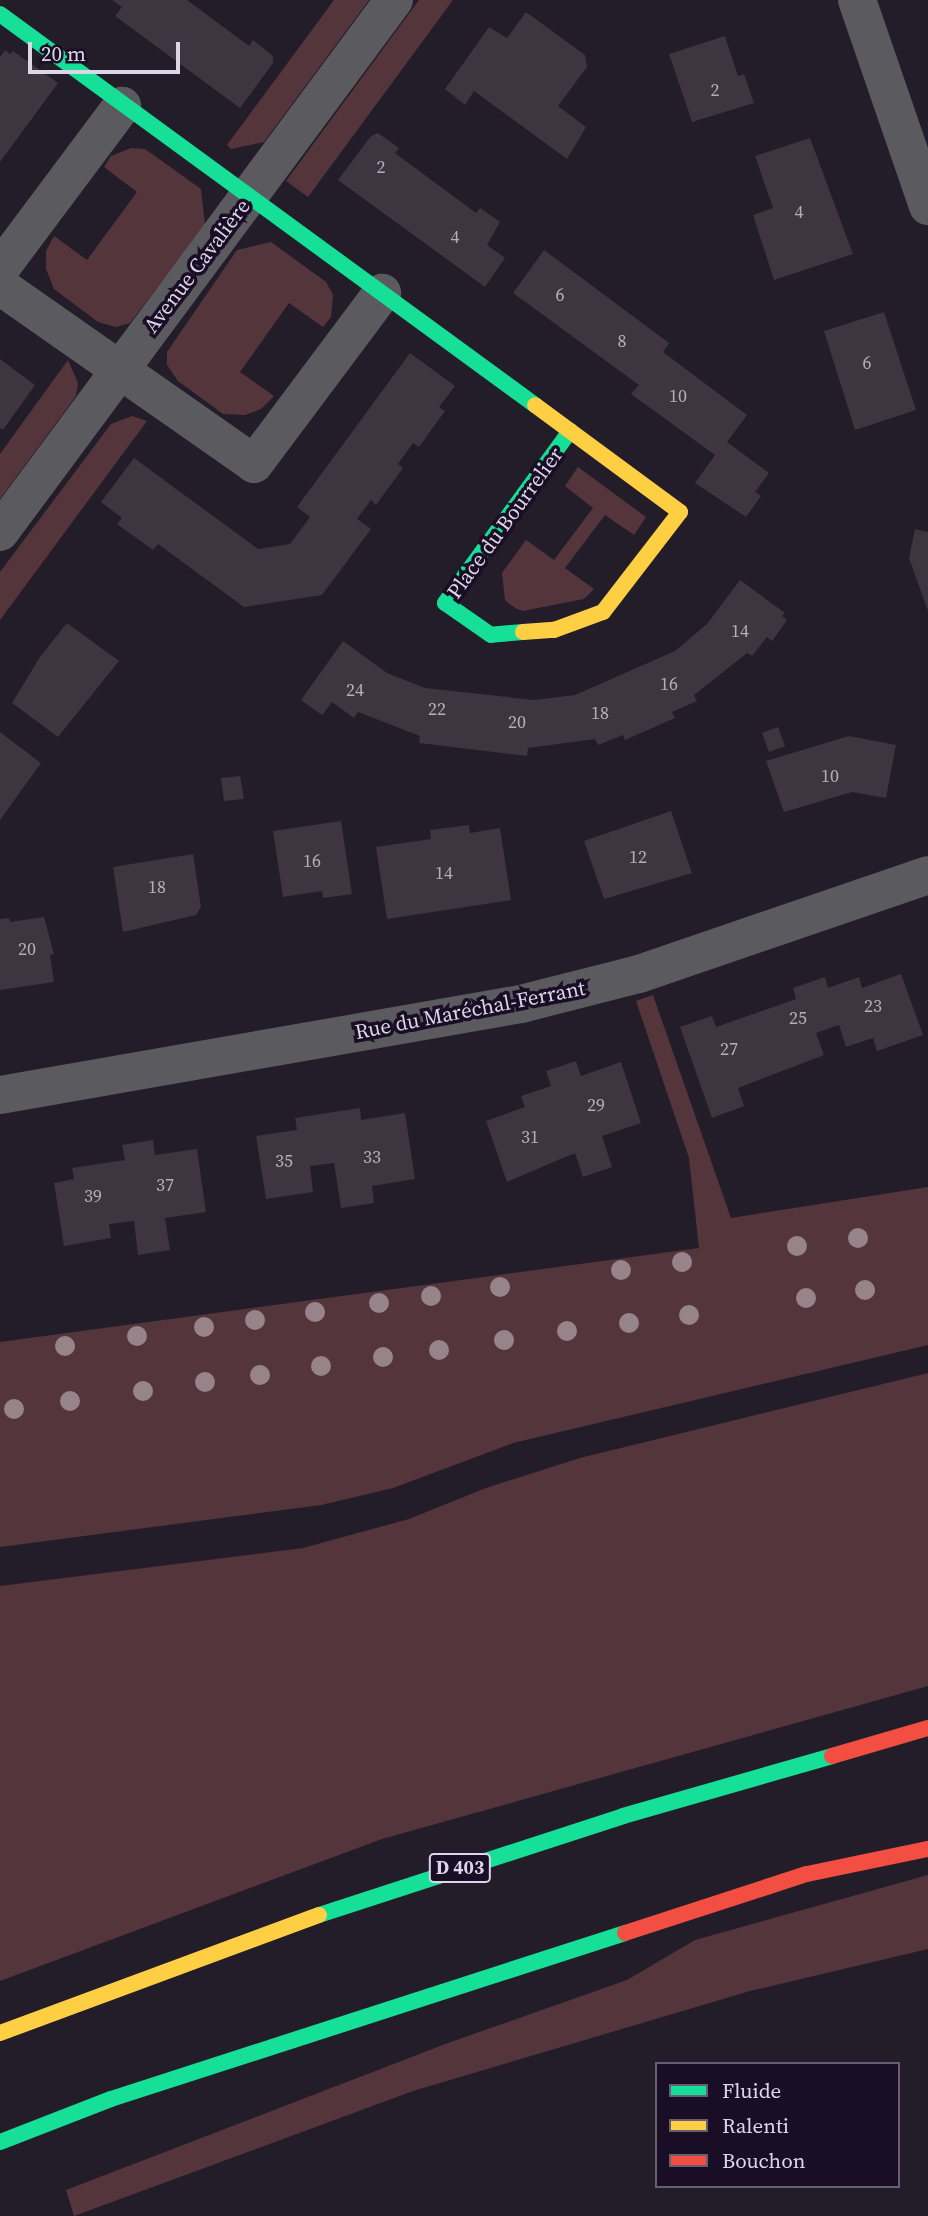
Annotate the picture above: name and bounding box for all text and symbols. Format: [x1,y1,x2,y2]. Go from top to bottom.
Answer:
scale bar [32,28,184,72]
text: 20 m [41,39,86,68]
house number: 2 [711,79,719,101]
house number: 2 [377,156,385,178]
street label: Avenue Cavalière [139,194,255,338]
house number: 4 [795,201,803,223]
house number: 4 [451,226,459,248]
house number: 6 [556,284,564,306]
house number: 8 [618,330,626,352]
house number: 6 [863,352,871,374]
house number: 10 [669,385,687,407]
street label: Place du Bourrelier [442,442,568,604]
house number: 14 [731,620,749,642]
house number: 16 [660,673,678,695]
house number: 24 [346,679,364,701]
house number: 22 [428,698,446,720]
house number: 18 [591,702,609,724]
house number: 20 [508,711,526,733]
house number: 10 [821,765,839,787]
house number: 12 [629,846,647,868]
house number: 16 [303,850,321,872]
house number: 14 [435,862,453,884]
house number: 18 [148,876,166,898]
house number: 20 [18,938,36,960]
street label: Rue du Maréchal-Ferrant [353,975,587,1045]
house number: 23 [864,995,882,1017]
house number: 25 [789,1007,807,1029]
house number: 27 [720,1038,738,1060]
house number: 29 [587,1094,605,1116]
house number: 31 [521,1126,539,1148]
house number: 33 [363,1146,381,1168]
house number: 35 [275,1150,293,1172]
house number: 37 [156,1174,174,1196]
house number: 39 [84,1185,102,1207]
road number: D 403 [428,1852,491,1884]
legend [655,2062,900,2188]
text: Fluide [722,2076,781,2105]
text: Ralenti [722,2111,789,2140]
text: Bouchon [722,2146,805,2175]

